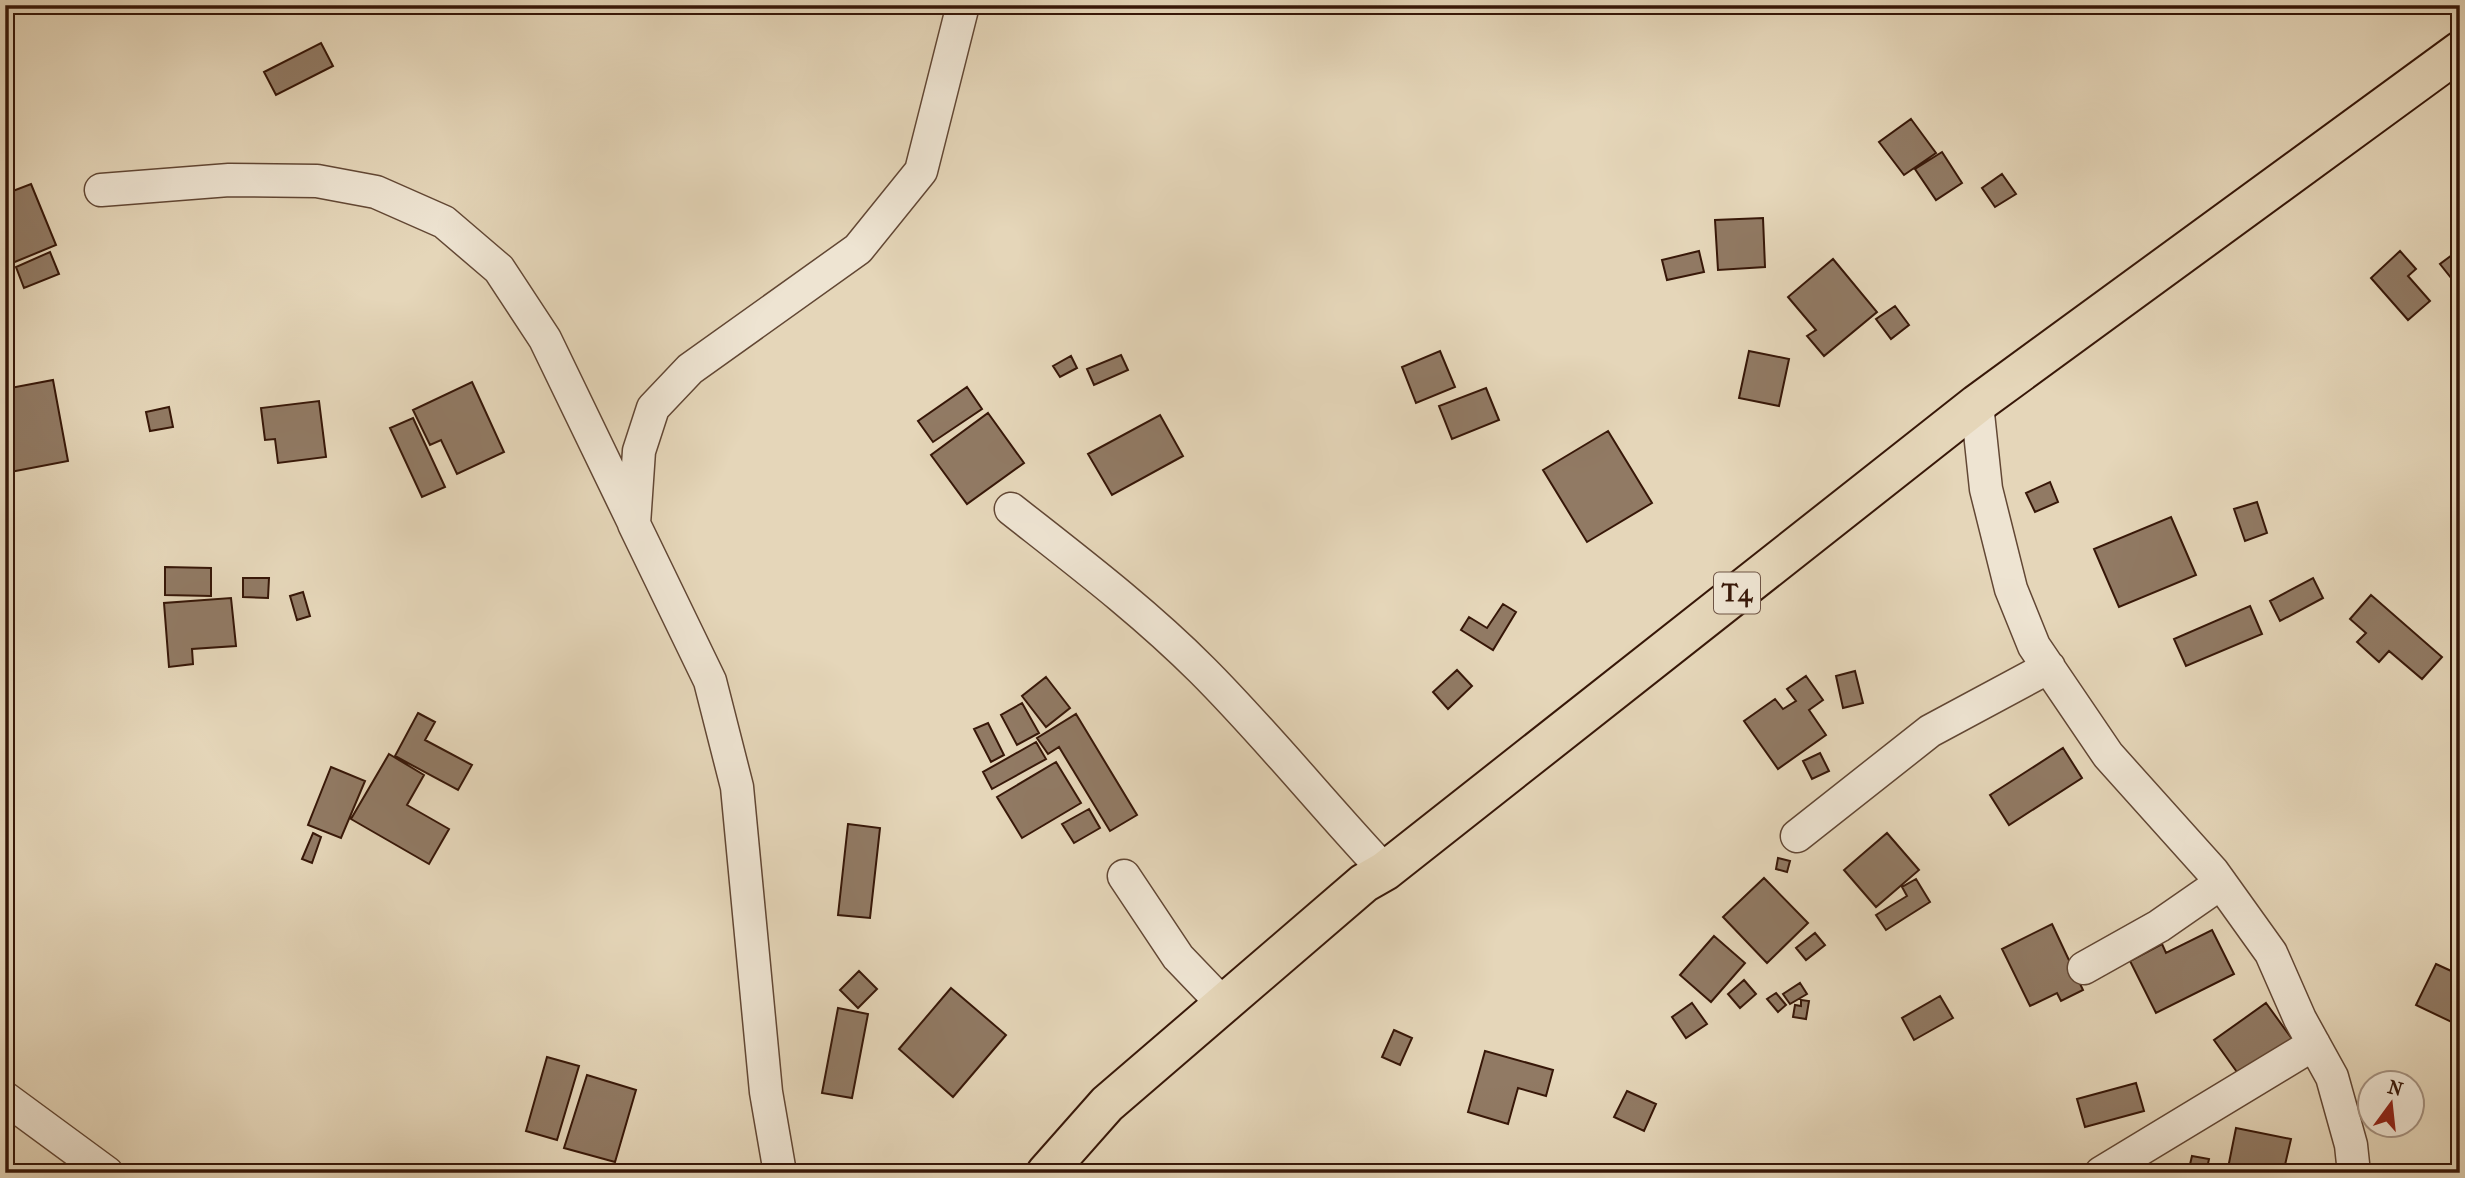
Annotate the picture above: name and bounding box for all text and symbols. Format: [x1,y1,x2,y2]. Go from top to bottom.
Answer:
road number: T4 [1714,572,1760,614]
north arrow [2356,1070,2426,1140]
text: N [2385,1076,2406,1101]

